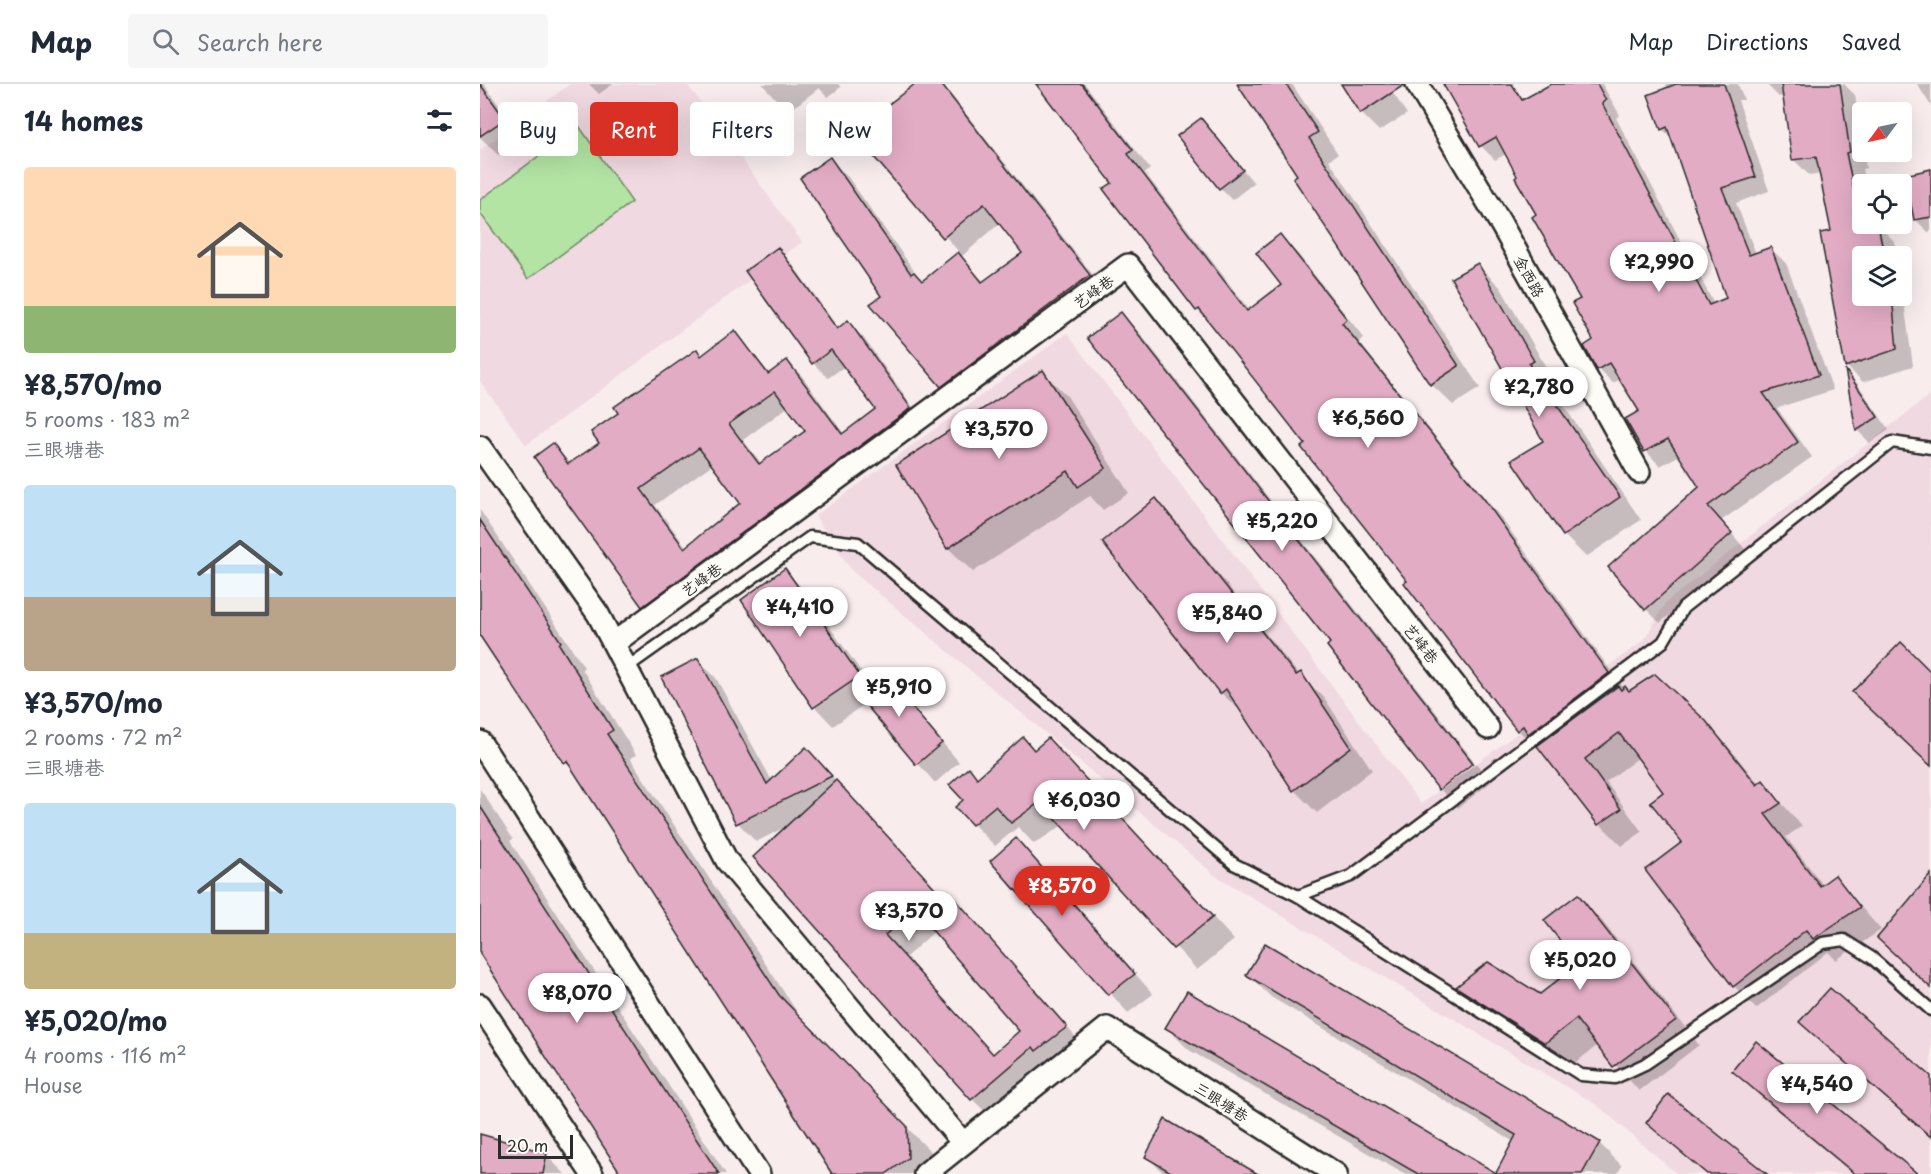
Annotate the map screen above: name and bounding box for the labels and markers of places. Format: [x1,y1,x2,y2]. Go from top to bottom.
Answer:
pin: ¥2,990 [1610,242,1708,293]
pin: ¥2,780 [1490,367,1588,418]
pin: ¥6,560 [1319,398,1417,449]
pin: ¥3,570 [950,409,1048,460]
pin: ¥5,220 [1233,501,1331,552]
pin: ¥4,410 [751,587,849,638]
pin: ¥5,840 [1178,593,1276,644]
pin: ¥5,910 [850,667,948,718]
pin: ¥6,030 [1035,780,1133,831]
pin: ¥8,570 [1013,866,1111,917]
pin: ¥3,570 [860,891,958,942]
pin: ¥5,020 [1531,940,1629,991]
pin: ¥8,070 [528,973,626,1024]
pin: ¥4,540 [1768,1064,1866,1115]

